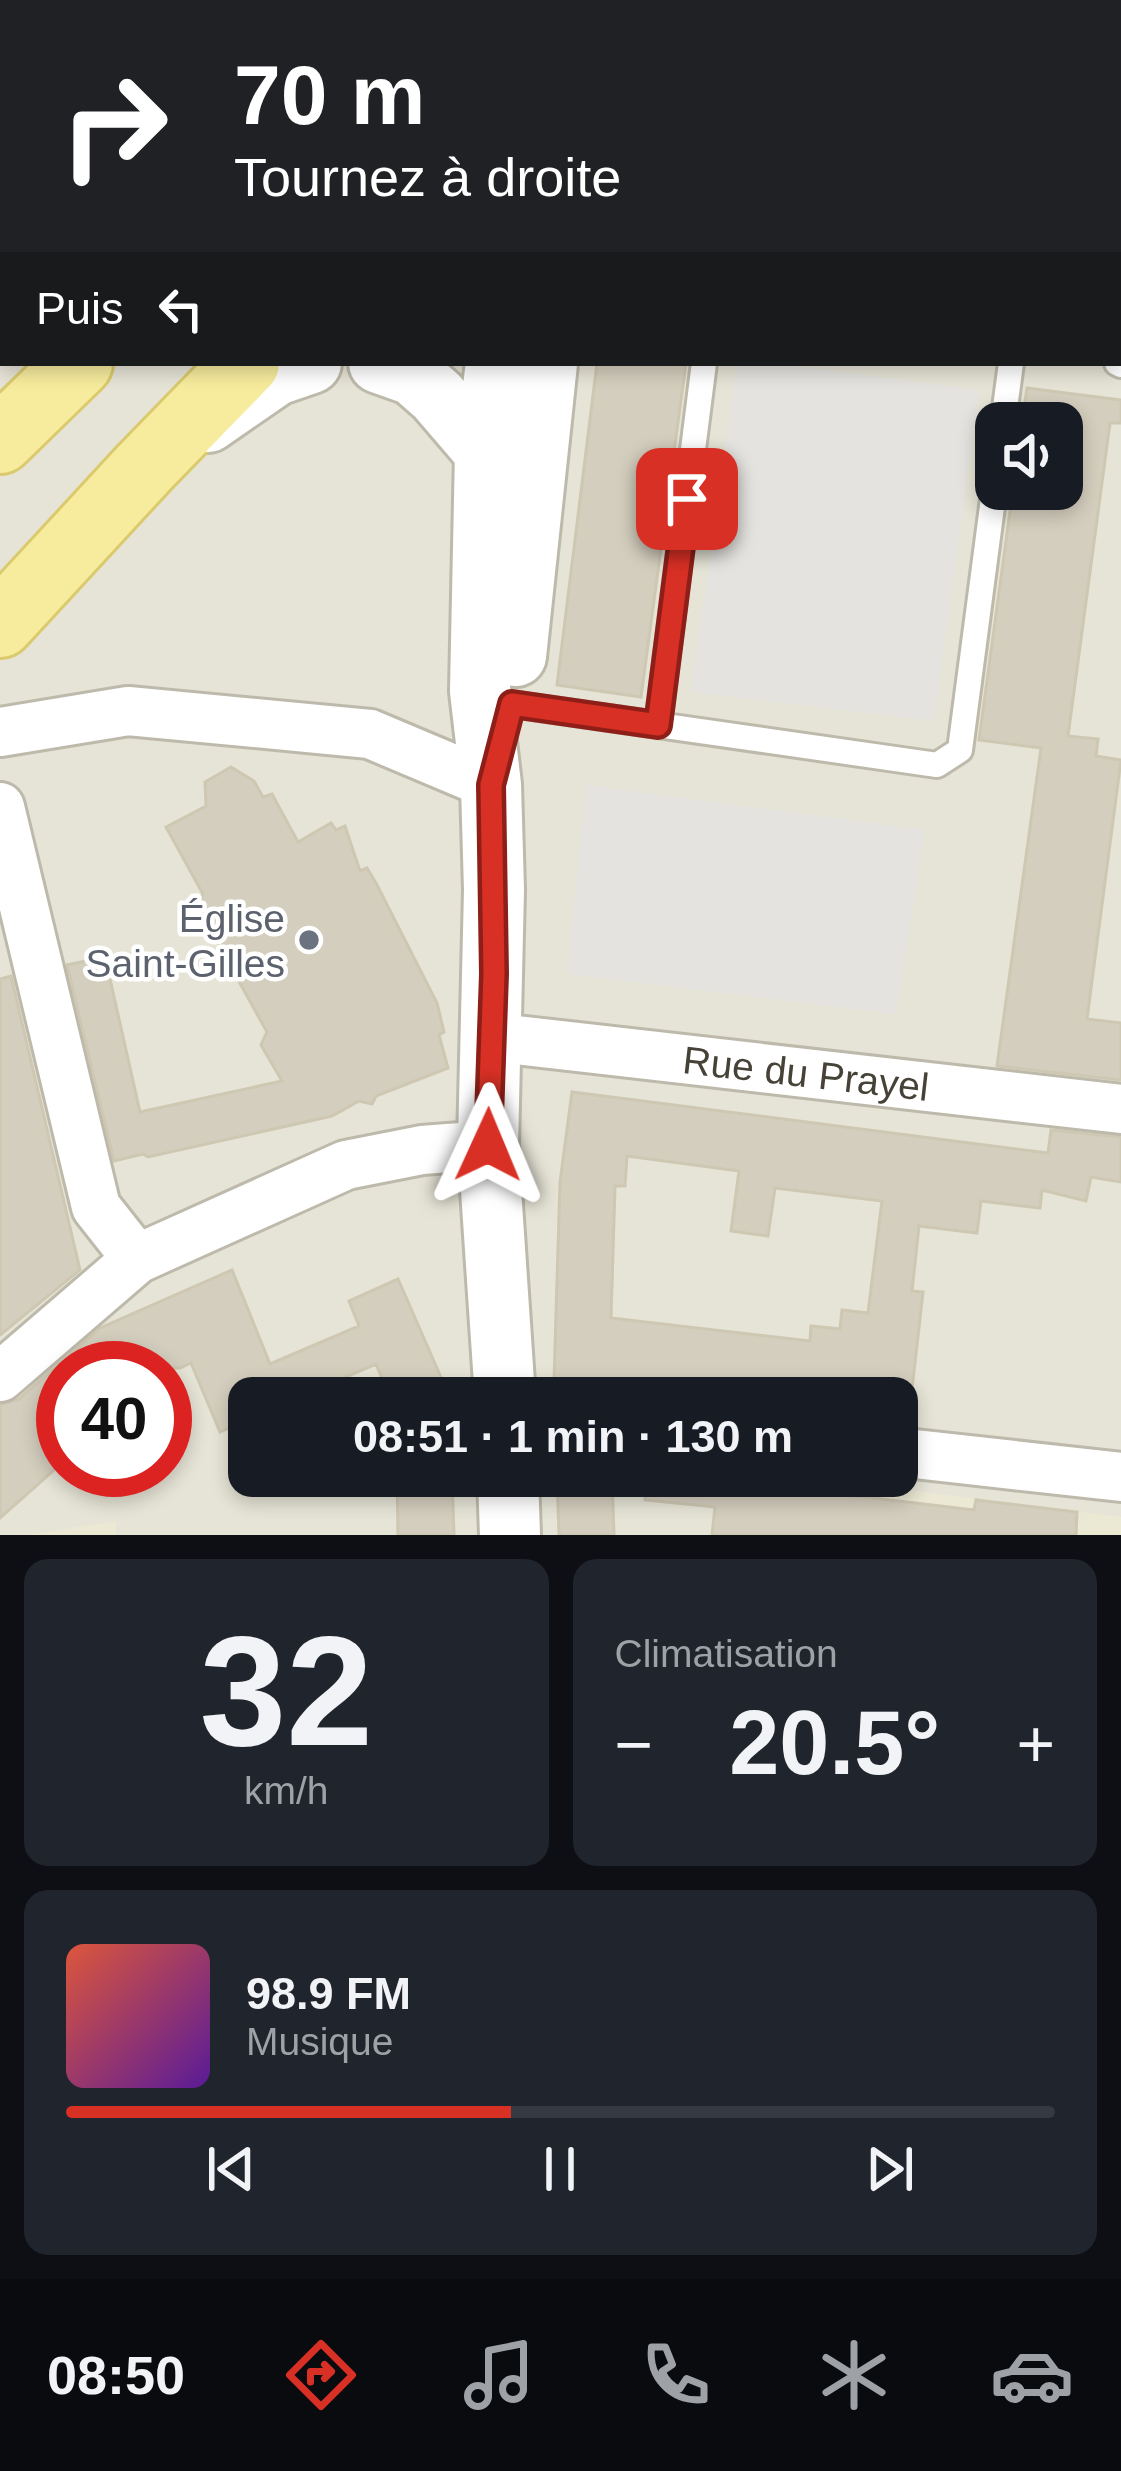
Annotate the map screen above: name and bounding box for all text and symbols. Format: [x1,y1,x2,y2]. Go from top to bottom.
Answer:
icon: right [36,48,192,204]
text: 70 m [234,48,425,142]
text: Tournez à droite [234,147,621,207]
icon: left [148,276,214,342]
text: Puis [36,283,124,334]
map controls [975,402,1083,510]
button: sound [975,402,1083,510]
pin [636,448,738,550]
icon: arrive [654,466,720,532]
place label: Église Saint-Gilles [86,897,285,985]
marker: Église Saint-Gilles [296,927,322,953]
street label: Rue du Prayel [681,1038,931,1109]
position arrow [425,1082,551,1208]
speed limit sign: 40 [36,1341,192,1497]
text: 08:51 · 1 min · 130 m [353,1411,793,1462]
text: 32 [199,1604,373,1778]
text: Climatisation [615,1632,838,1675]
text: 20.5° [729,1693,940,1793]
text: − [615,1707,653,1781]
text: + [1016,1707,1055,1781]
text: km/h [244,1769,329,1812]
text: 98.9 FM [246,1968,411,2019]
text: Musique [246,2020,393,2063]
icon: previous [198,2136,264,2202]
icon: pause [527,2136,593,2202]
icon: next [857,2136,923,2202]
icon: directions [279,2333,363,2417]
icon: music [457,2333,541,2417]
icon: phone [634,2333,718,2417]
icon: climate [812,2333,896,2417]
icon: car [990,2333,1074,2417]
text: 08:50 [47,2345,185,2405]

